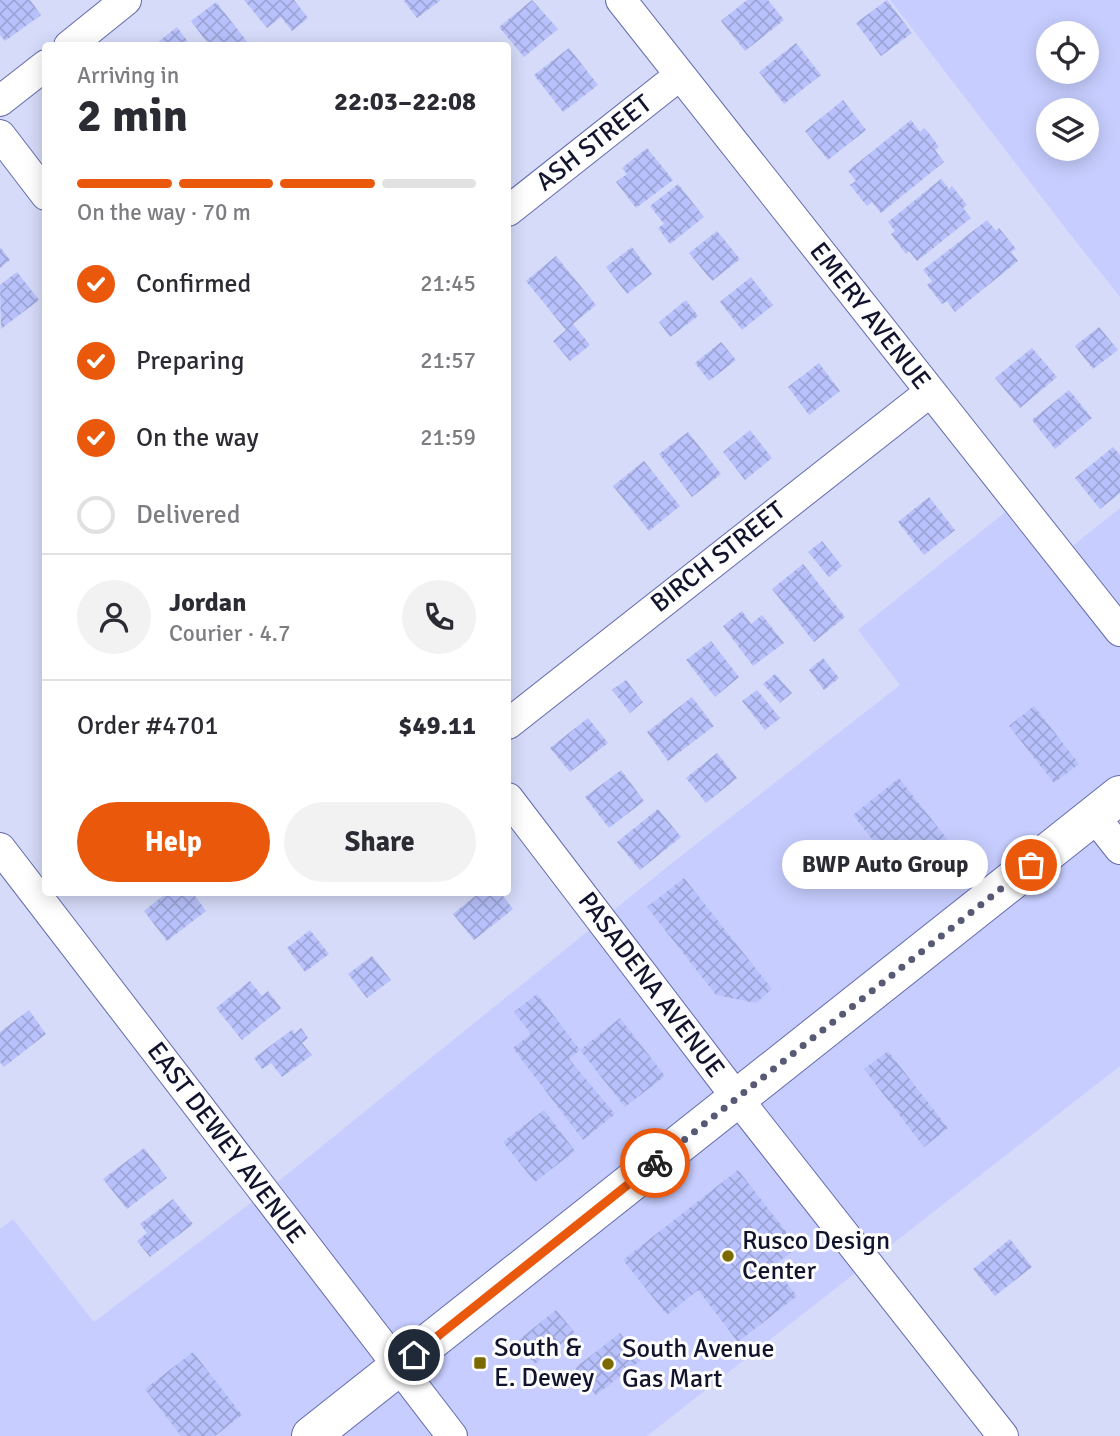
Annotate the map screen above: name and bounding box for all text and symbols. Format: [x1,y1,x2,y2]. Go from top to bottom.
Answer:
map controls [1036,21,1099,161]
button: locate [1036,21,1099,84]
text: Arriving in [77,61,179,90]
text: 22:03–22:08 [334,86,476,118]
text: 2 min [77,88,188,144]
street label: ASH STREET [530,88,658,198]
button: layers [1036,98,1099,161]
text: On the way · 70 m [77,198,251,227]
street label: EMERY AVENUE [803,236,937,396]
icon: check [77,265,115,303]
text: Confirmed [136,268,251,300]
text: 21:45 [420,269,476,298]
icon: check [77,342,115,380]
text: Preparing [136,345,244,377]
text: 21:57 [420,346,476,375]
icon: check [77,419,115,457]
text: On the way [136,422,259,454]
text: 21:59 [420,423,476,452]
street label: BIRCH STREET [644,494,792,619]
text: Delivered [136,499,241,531]
button: person [77,580,151,654]
button: phone [402,580,476,654]
text: Jordan [169,587,246,619]
text: Courier · 4.7 [169,619,290,648]
text: Order #4701 [77,710,218,742]
text: $49.11 [398,710,476,742]
button: Help [77,802,270,882]
button: Share [284,802,476,882]
pin [1001,835,1061,895]
callout: BWP Auto Group [782,840,989,890]
icon: bag [1012,846,1050,884]
text: BWP Auto Group [802,850,968,879]
street label: PASADENA AVENUE [571,886,731,1084]
street label: EAST DEWEY AVENUE [140,1036,312,1250]
courier [620,1128,690,1198]
icon: bike [636,1144,674,1182]
place label: Rusco Design Center [742,1225,890,1287]
marker: Rusco Design Center [720,1248,736,1264]
pin [384,1325,444,1385]
place label: South & E. Dewey [494,1332,594,1394]
place label: South Avenue Gas Mart [622,1333,775,1395]
icon: home [395,1336,433,1374]
marker: South & E. Dewey [472,1355,488,1371]
marker: South Avenue Gas Mart [600,1356,616,1372]

